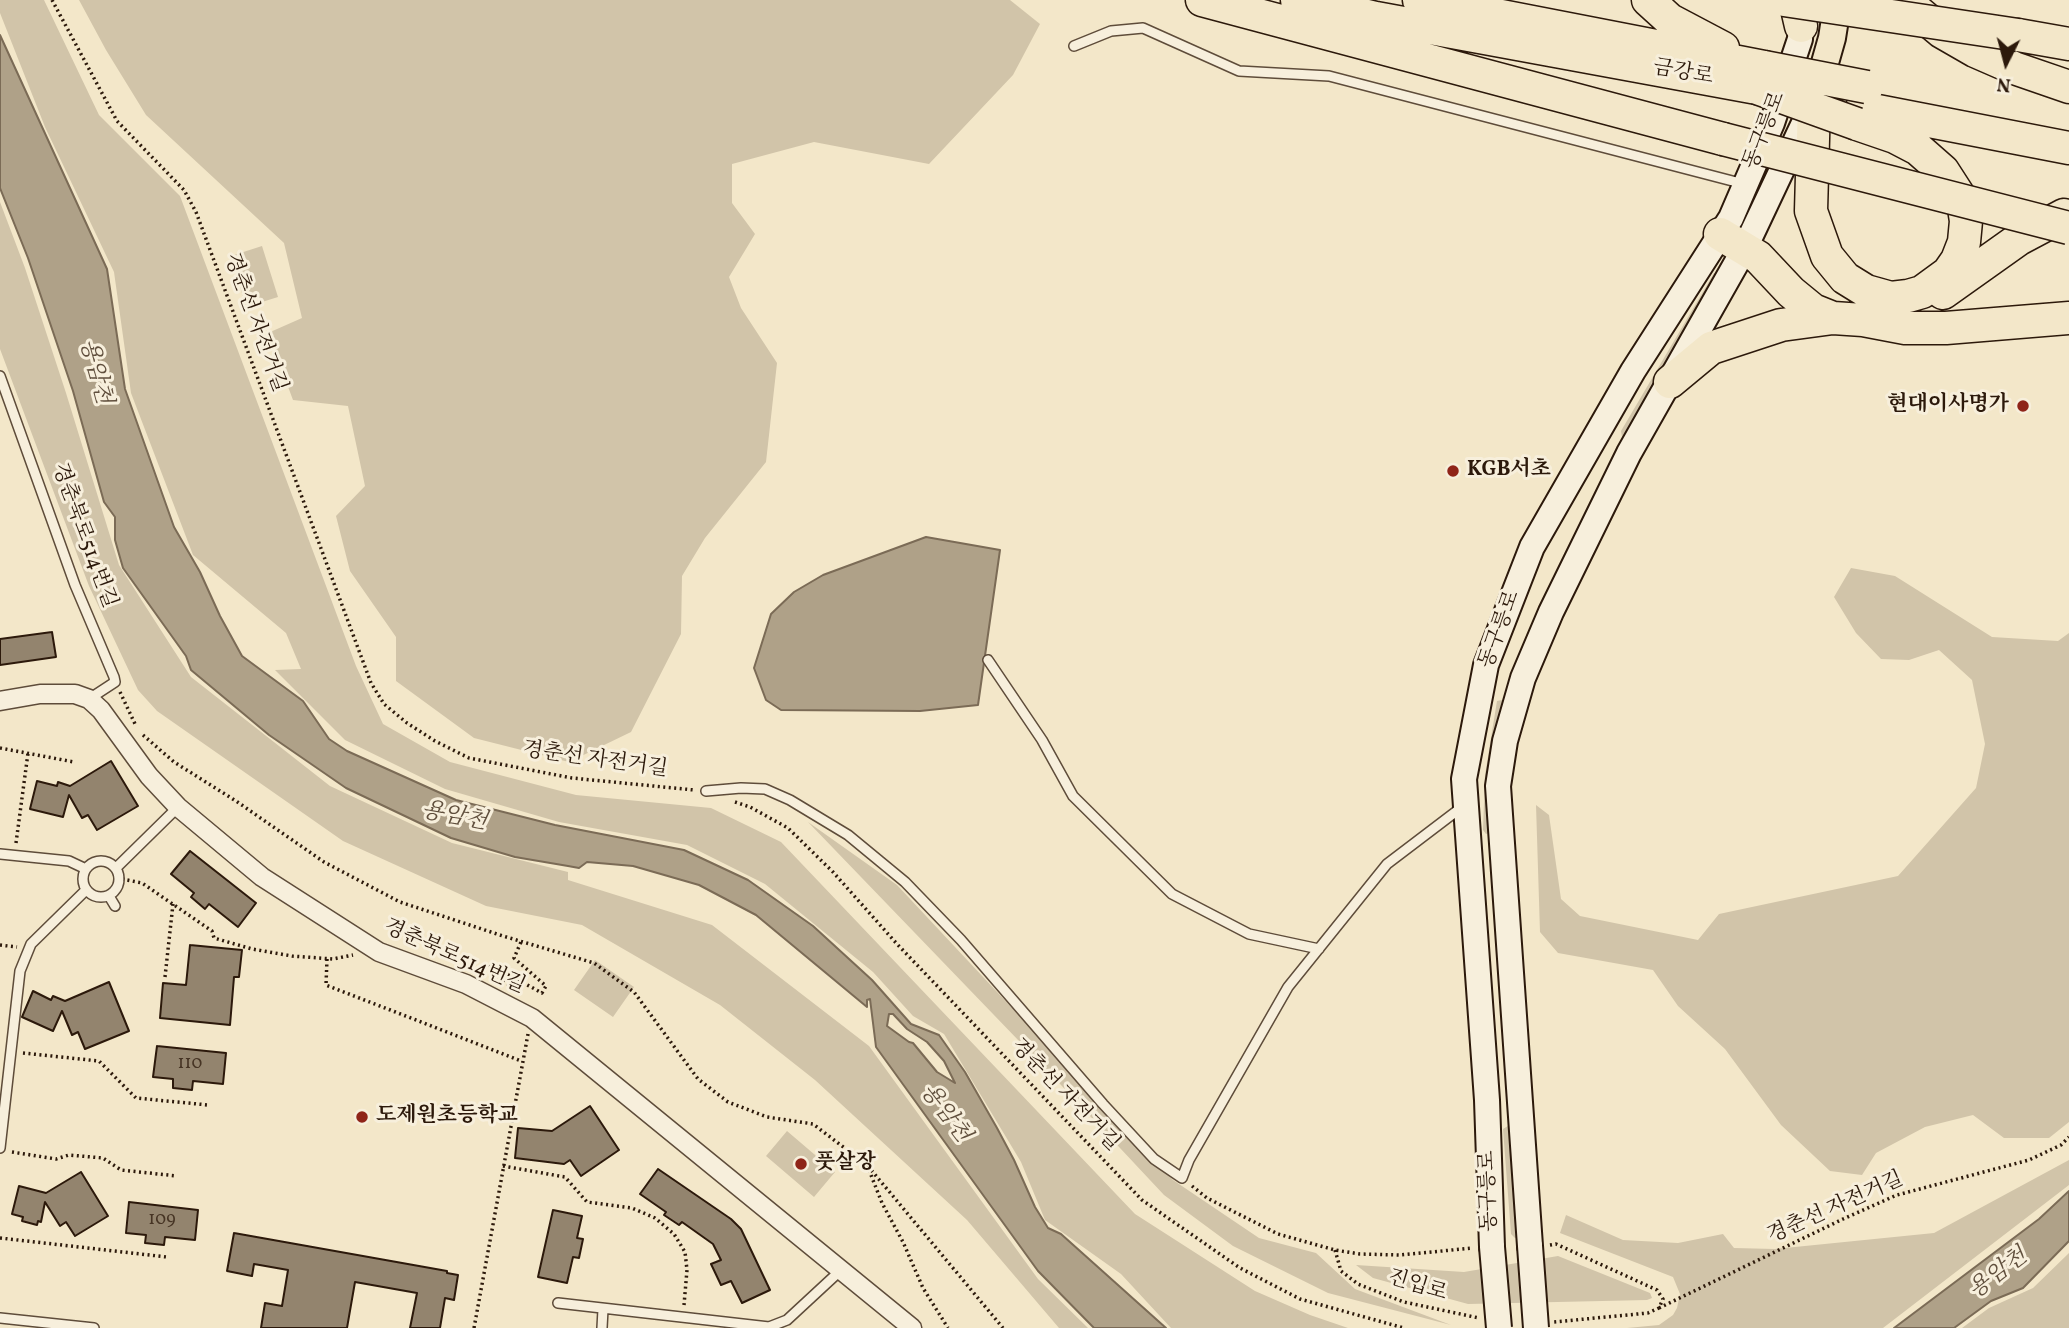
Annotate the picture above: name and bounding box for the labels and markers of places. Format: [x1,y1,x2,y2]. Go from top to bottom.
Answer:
place label: 현대이사명가 [1887,393,2009,419]
marker: 현대이사명가 [2015,398,2031,414]
place label: KGB서초 [1467,458,1551,484]
marker: KGB서초 [1445,463,1461,479]
place label: 도제원초등학교 [376,1104,518,1130]
marker: 도제원초등학교 [354,1109,370,1125]
place label: 풋살장 [815,1151,876,1177]
marker: 풋살장 [793,1156,809,1172]

